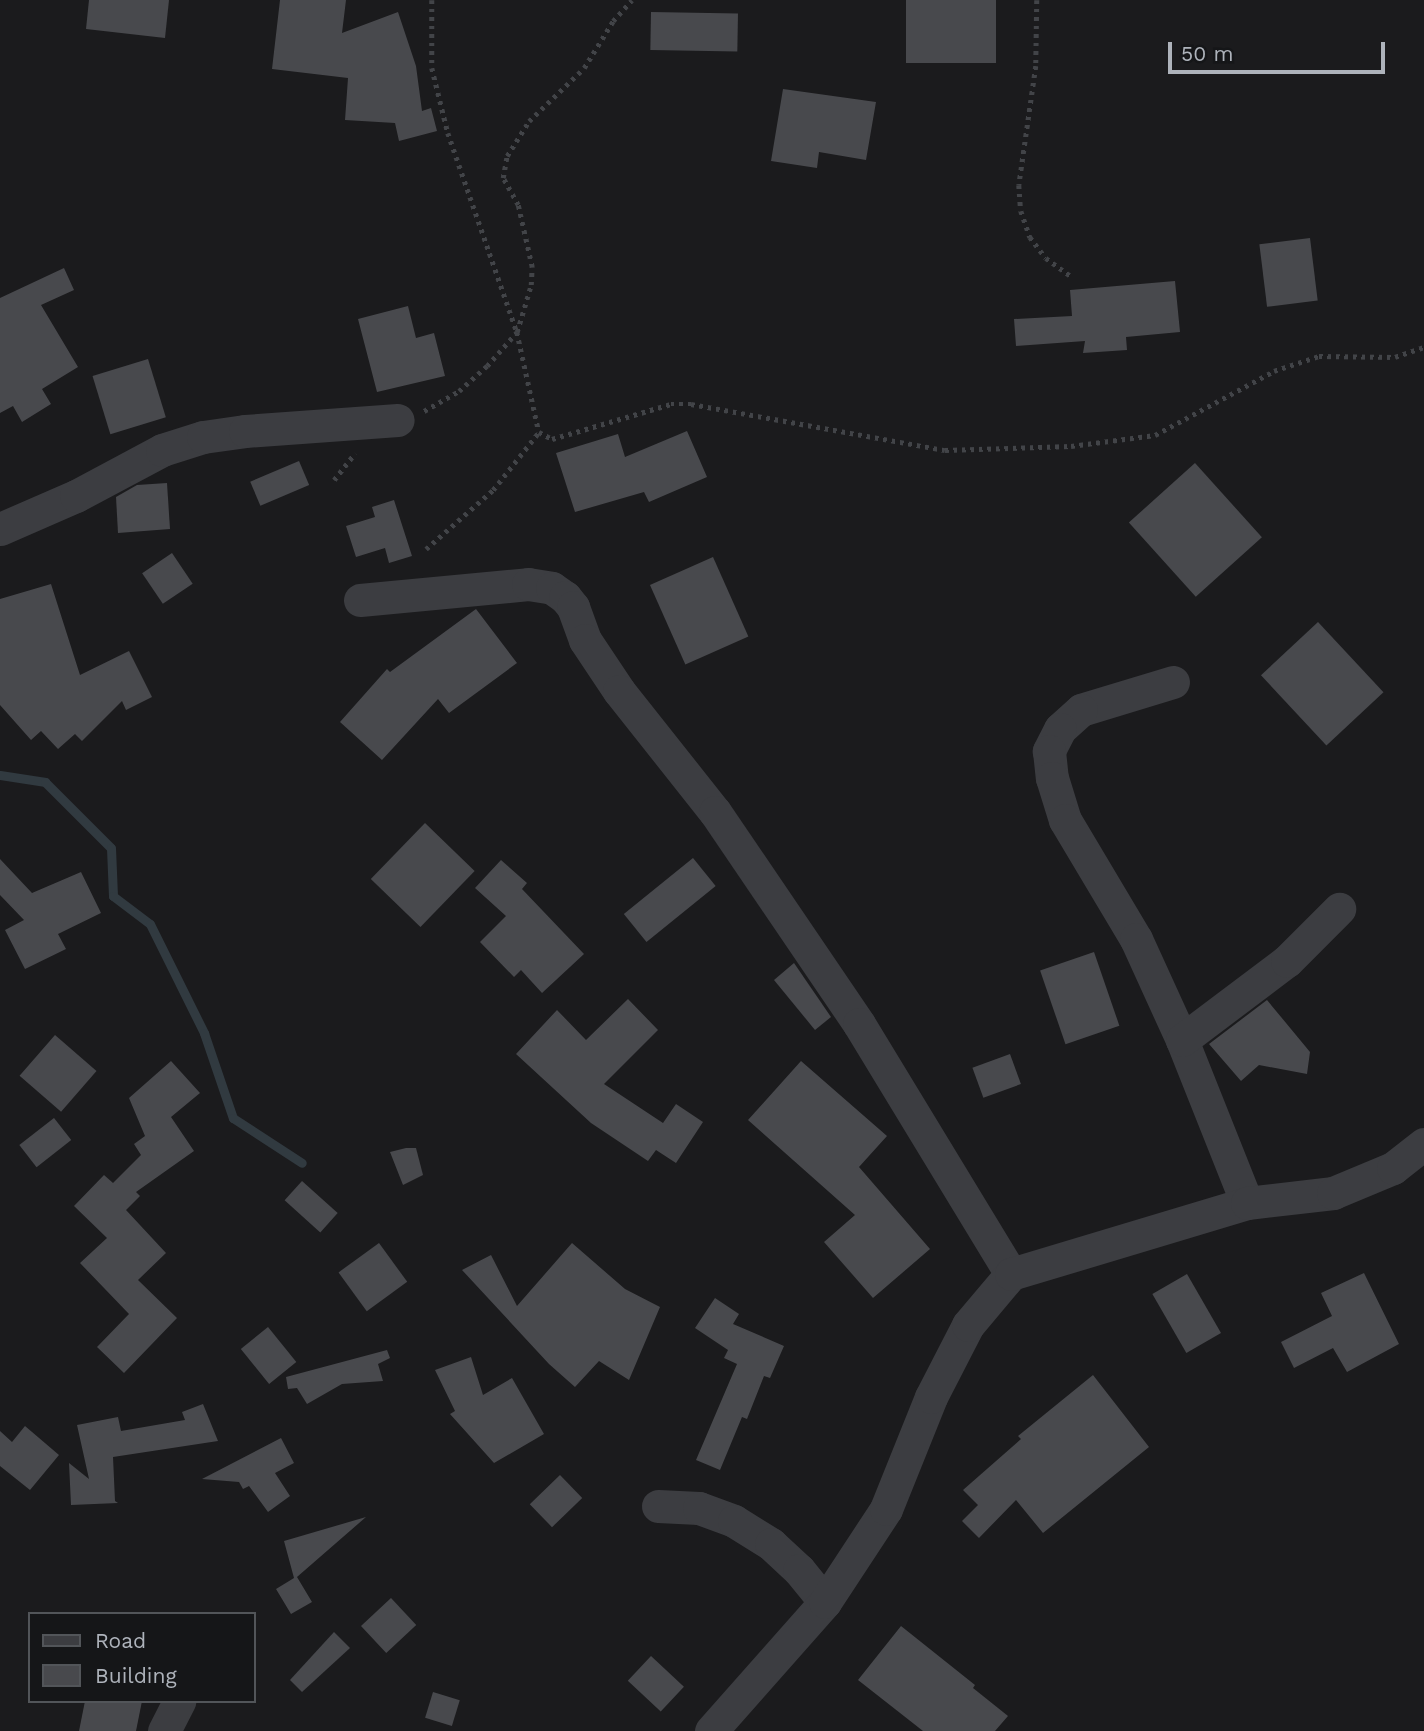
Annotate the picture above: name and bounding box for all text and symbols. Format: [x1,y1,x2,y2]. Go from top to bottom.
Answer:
scale bar [1172,28,1389,72]
text: 50 m [1181,41,1233,66]
legend [28,1612,256,1703]
text: Road [95,1628,146,1653]
text: Building [95,1663,177,1688]

